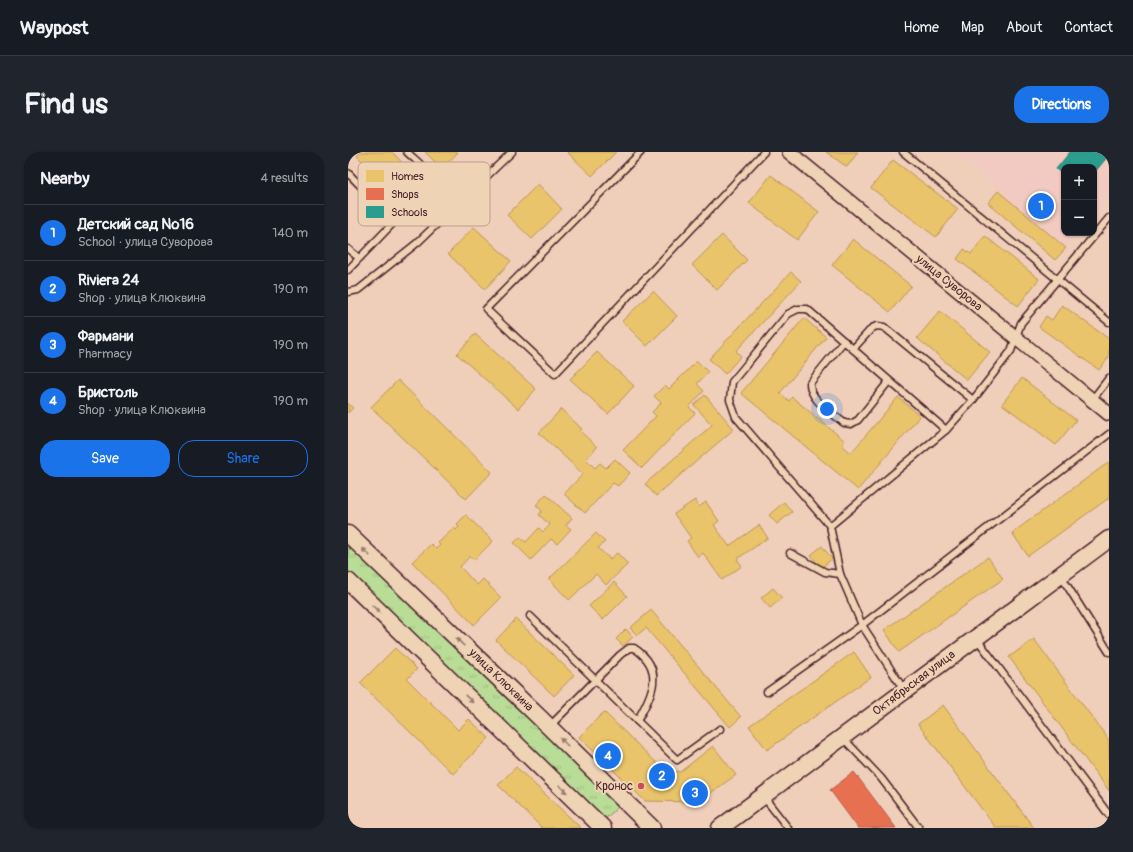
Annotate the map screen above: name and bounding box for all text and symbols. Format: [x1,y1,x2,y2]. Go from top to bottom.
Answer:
text: Waypost [20,16,89,40]
text: Home [904,19,939,36]
text: Map [961,19,984,36]
text: About [1006,19,1042,36]
text: Contact [1064,19,1113,36]
button: Directions [1014,86,1109,123]
text: Find us [24,87,108,122]
legend [358,162,490,226]
map controls [1061,164,1097,236]
button: + [1061,164,1097,200]
text: Nearby [40,168,89,189]
text: 4 results [261,170,308,186]
text: Homes [391,170,424,183]
text: Shops [391,188,419,201]
pin: 1 [1028,191,1054,221]
button: − [1061,200,1097,236]
text: Schools [391,206,428,219]
text: Детский сад №16 [78,215,194,234]
text: 1 [50,225,56,241]
text: 140 m [272,225,308,241]
text: School · улица Суворова [78,234,213,250]
street label: улица Суворова [912,251,986,315]
text: Riviera 24 [78,271,139,290]
text: 2 [49,281,57,297]
text: 190 m [273,281,308,297]
text: Shop · улица Клюквина [78,290,206,306]
text: Фармани [78,327,133,346]
text: 3 [49,337,57,353]
text: 190 m [273,337,308,353]
text: Pharmacy [78,346,132,362]
text: Бристоль [78,383,138,402]
text: 4 [49,393,57,409]
text: 190 m [273,393,308,409]
your location [817,399,837,419]
text: Shop · улица Клюквина [78,402,206,418]
button: Save [40,440,170,477]
button: Share [178,440,308,477]
one-way arrow [361,547,371,557]
one-way arrow [371,604,381,613]
one-way arrow [455,637,465,646]
street label: улица Клюквина [465,645,537,715]
street label: Октябрьская улица [870,647,959,719]
one-way arrow [465,694,474,703]
one-way arrow [560,737,569,747]
pin: 4 [595,741,621,771]
pin: 2 [649,761,675,791]
pin: 3 [682,778,708,808]
place label: Кронос [595,779,633,794]
marker: Кронос [636,781,646,791]
one-way arrow [558,785,568,794]

